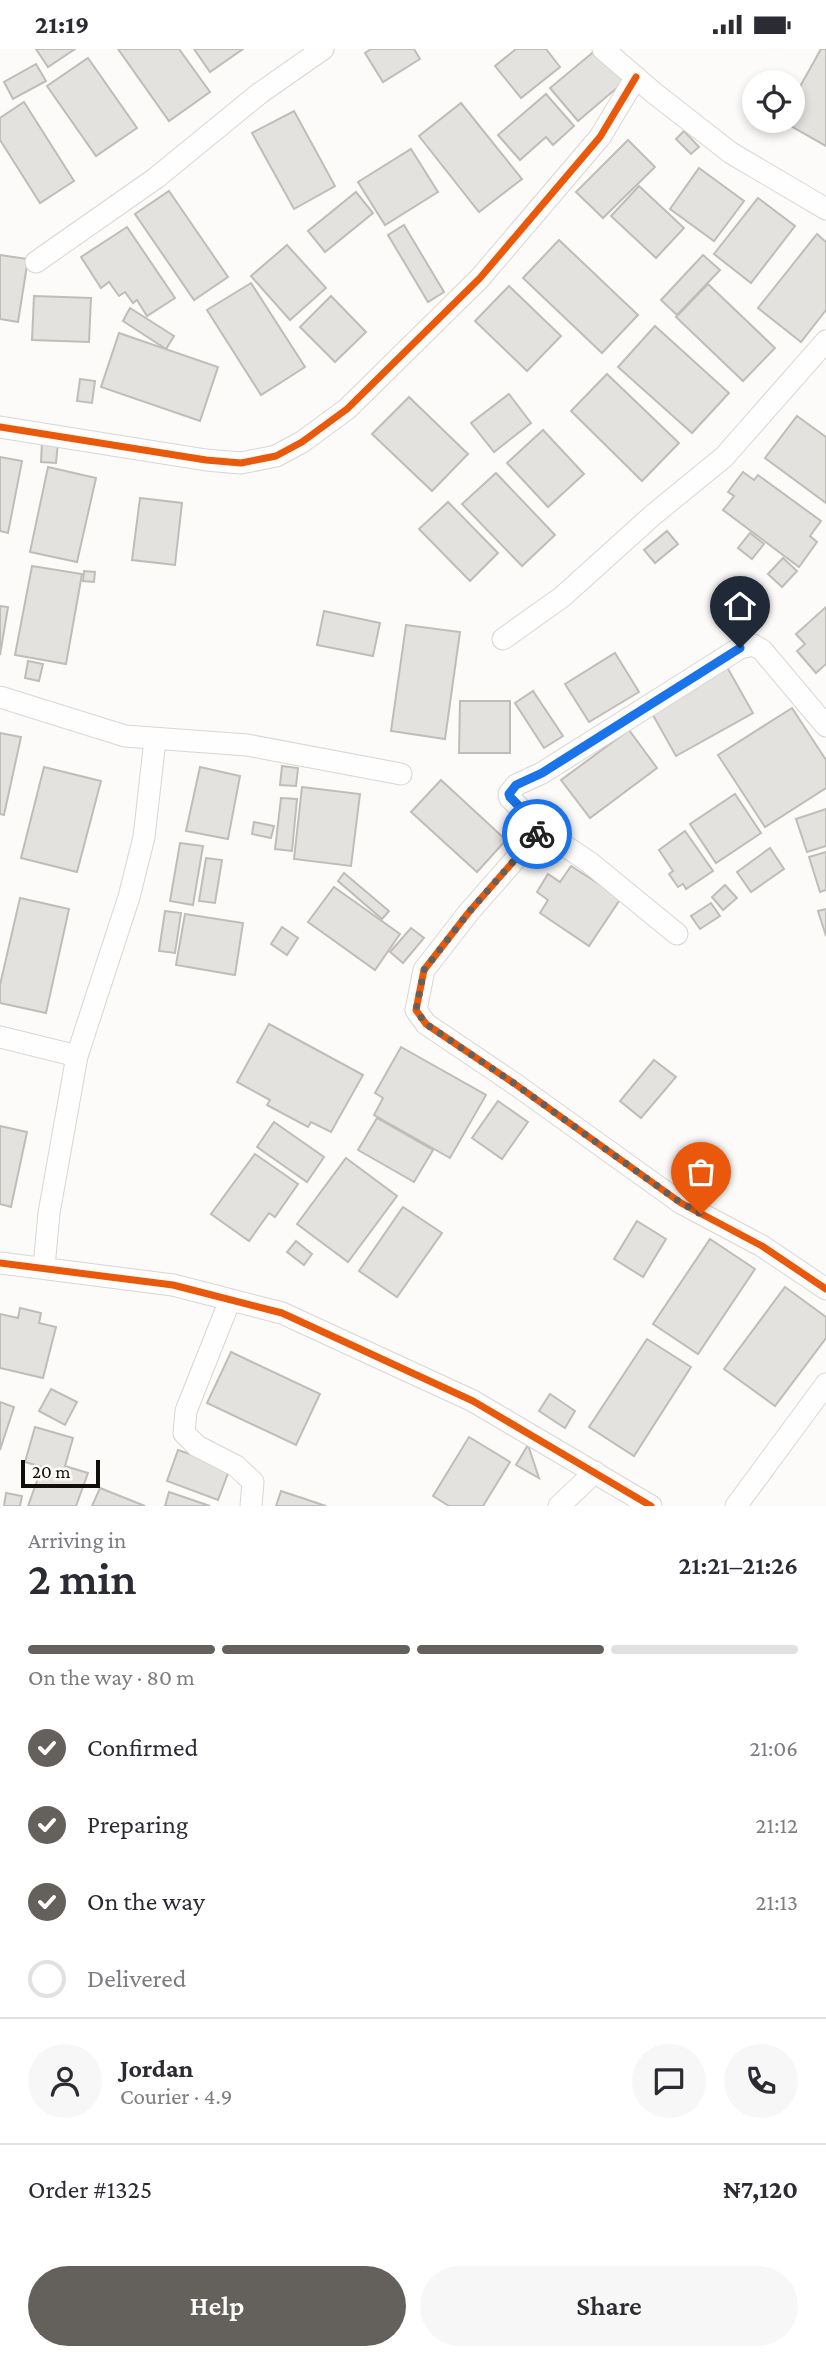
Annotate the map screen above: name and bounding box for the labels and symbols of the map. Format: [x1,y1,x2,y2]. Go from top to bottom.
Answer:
pin [710,576,770,648]
courier [502,799,572,869]
pin [671,1142,731,1214]
scale bar [21,1457,100,1489]

